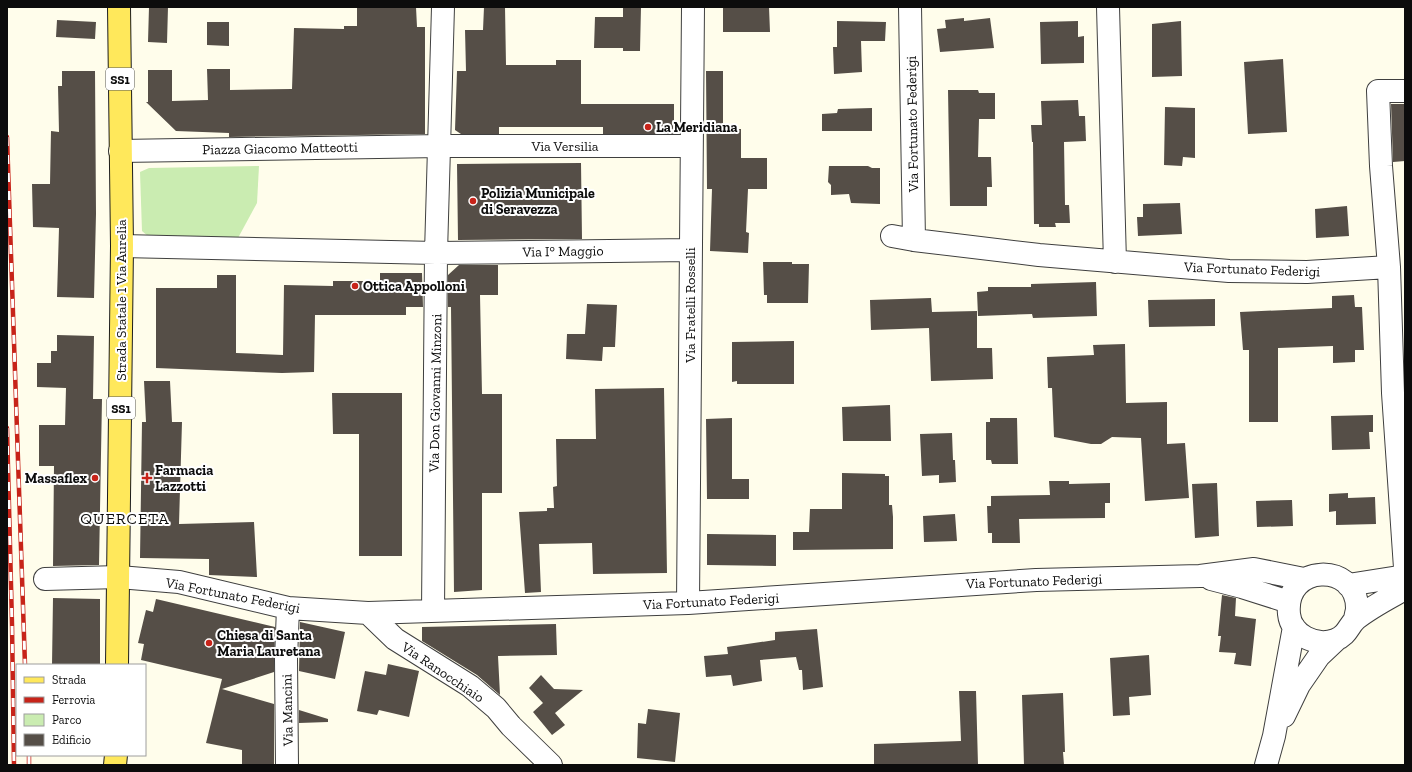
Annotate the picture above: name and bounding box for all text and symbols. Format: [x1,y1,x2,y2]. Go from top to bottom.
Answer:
street label: Via Fortunato Federigi [903,56,922,193]
road number: SS1 [106,68,134,90]
place label: La Meridiana [656,119,738,136]
marker: La Meridiana [643,122,653,132]
street label: Via Versilia [530,138,599,155]
street label: Piazza Giacomo Matteotti [202,139,358,158]
place label: Polizia Municipale di Seravezza [481,185,595,218]
marker: Polizia Municipale di Seravezza [468,196,478,206]
street label: Strada Statale 1 Via Aurelia [113,219,130,381]
street label: Via I° Maggio [521,242,604,261]
street label: Via Fratelli Rosselli [682,247,699,364]
street label: Via Fortunato Federigi [1183,259,1321,280]
place label: Ottica Appolloni [363,278,465,295]
marker: Ottica Appolloni [350,281,360,291]
street label: Via Don Giovanni Minzoni [426,314,445,473]
road number: SS1 [107,397,135,419]
place label: Farmacia Lazzotti [155,462,213,495]
place label: Massaflex [25,470,87,487]
marker: Massaflex [90,473,100,483]
marker: Farmacia Lazzotti [142,473,152,483]
district label: QUERCETA [80,509,170,528]
street label: Via Fortunato Federigi [965,571,1103,592]
street label: Via Fortunato Federigi [163,574,302,617]
street label: Via Fortunato Federigi [641,589,780,614]
place label: Chiesa di Santa Maria Lauretana [217,627,321,660]
marker: Chiesa di Santa Maria Lauretana [204,638,214,648]
street label: Via Ranocchiaio [397,638,487,706]
legend [16,664,146,756]
text: Strada [52,673,86,687]
street label: Via Mancini [278,674,297,747]
text: Ferrovia [52,693,96,707]
text: Parco [52,713,81,727]
text: Edificio [52,733,91,747]

